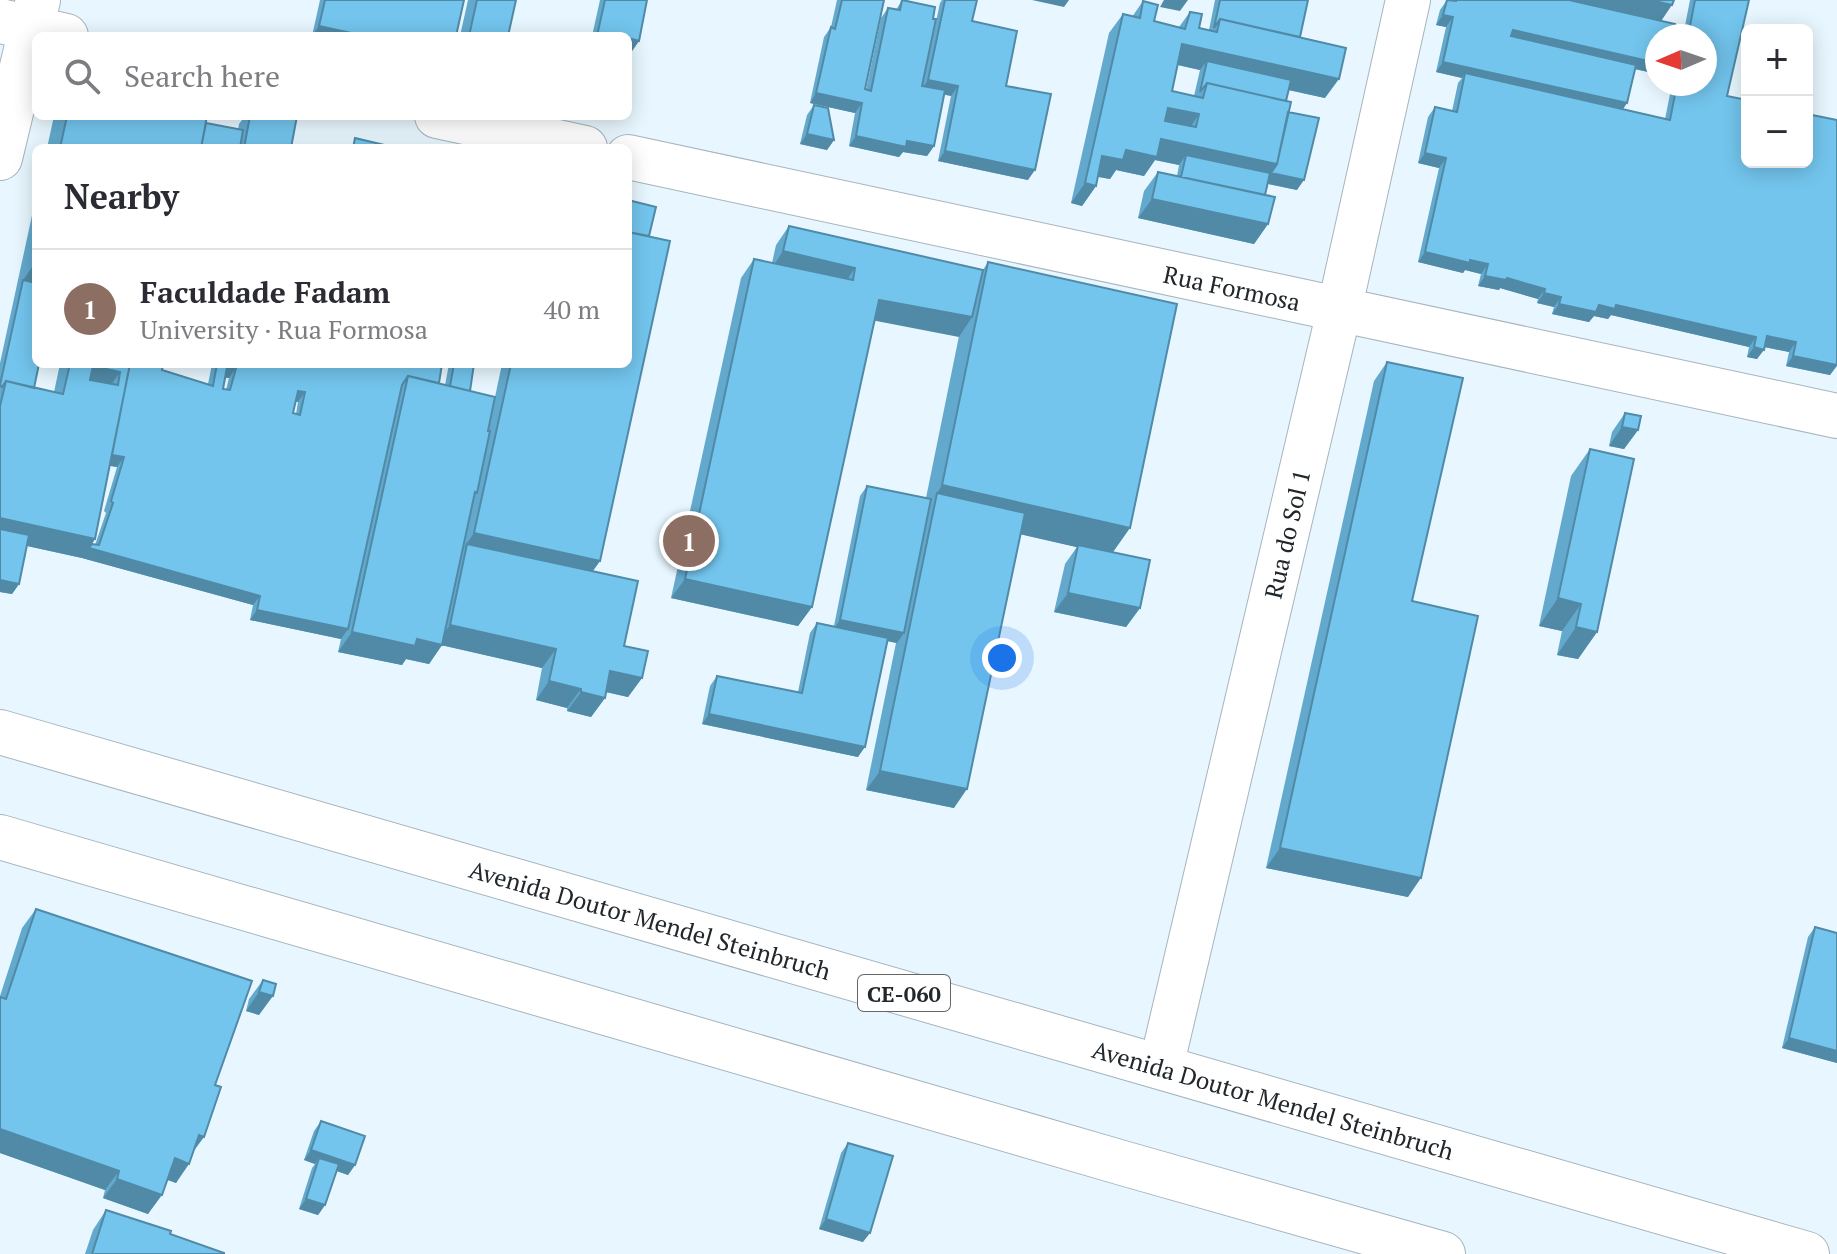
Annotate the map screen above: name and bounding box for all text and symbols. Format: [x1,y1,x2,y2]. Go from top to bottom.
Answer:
north arrow [1645,24,1717,96]
map controls [1741,24,1813,168]
button: + [1741,24,1813,96]
search box [32,32,632,120]
icon: search [60,54,104,98]
text: Search here [124,56,280,96]
button: − [1741,96,1813,168]
text: Nearby [64,174,179,219]
street label: Rua Formosa [1161,258,1303,318]
text: Faculdade Fadam [140,272,390,312]
text: 1 [83,292,97,326]
text: 40 m [544,292,600,326]
text: University · Rua Formosa [140,312,428,346]
street label: Rua do Sol 1 [1257,466,1317,602]
pin: 1 [663,511,715,571]
your location [982,638,1022,678]
street label: Avenida Doutor Mendel Steinbruch [465,853,835,987]
road number: CE-060 [858,975,950,1011]
street label: Avenida Doutor Mendel Steinbruch [1088,1033,1458,1167]

